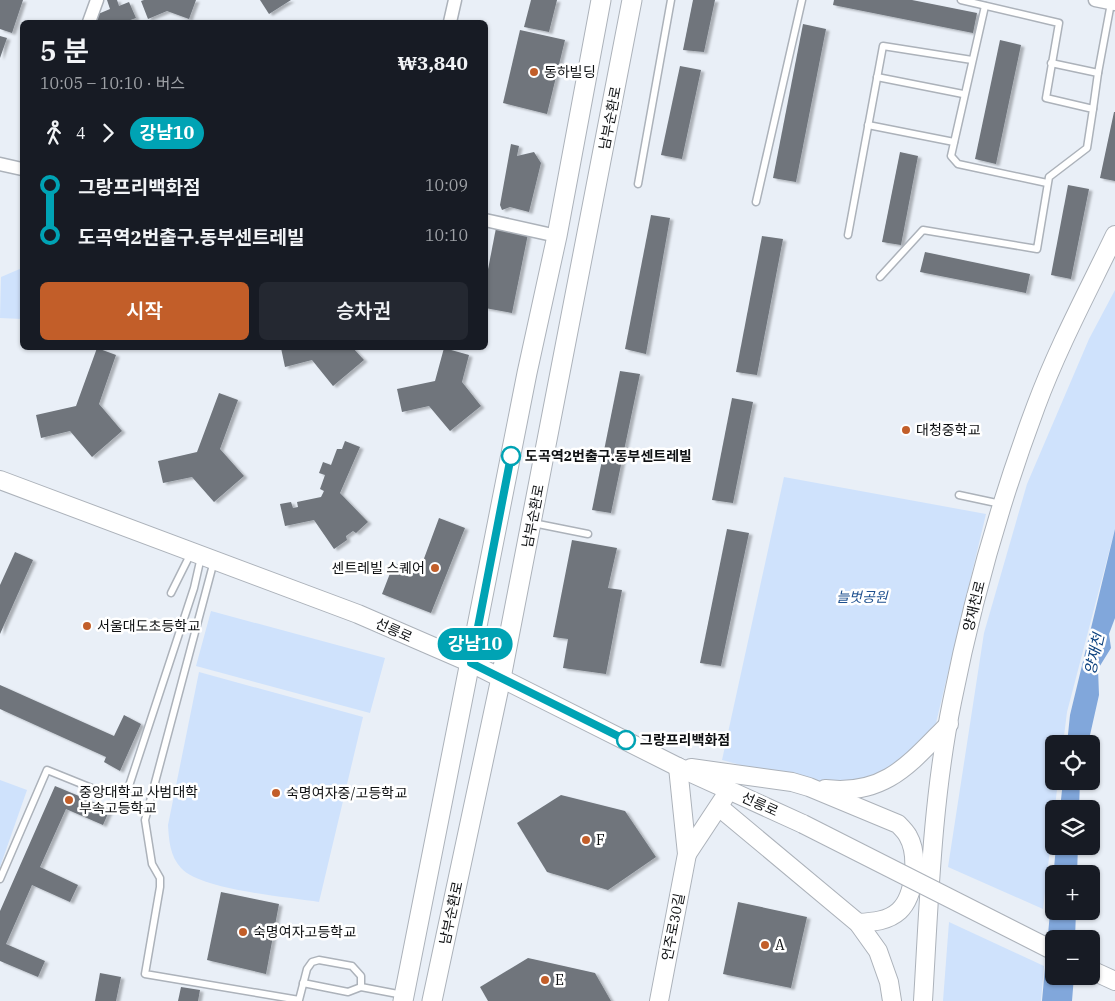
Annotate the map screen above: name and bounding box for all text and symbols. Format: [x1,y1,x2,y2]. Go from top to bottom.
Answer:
text: 5 분 [40,32,89,69]
text: ₩3,840 [398,51,468,75]
place label: 동하빌딩 [544,63,596,81]
marker: 동하빌딩 [528,66,540,78]
text: 10:05 – 10:10 · 버스 [40,73,185,93]
street label: 남부순환로 [595,85,625,151]
icon: walk [40,119,68,147]
icon: forward [94,119,122,147]
text: 강남10 [140,121,194,144]
text: 4 [76,123,86,143]
text: 그랑프리백화점 [78,175,200,199]
text: 10:09 [425,175,468,195]
text: 도곡역2번출구.동부센트레빌 [78,225,305,249]
text: 10:10 [425,225,468,245]
button: 시작 [40,282,249,340]
button: 승차권 [259,282,468,340]
place label: 대청중학교 [916,421,981,439]
marker: 대청중학교 [900,424,912,436]
marker: 도곡역2번출구.동부센트레빌 [501,446,521,466]
place label: 도곡역2번출구.동부센트레빌 [525,447,692,465]
street label: 남부순환로 [518,483,548,549]
place label: 센트레빌 스퀘어 [332,559,425,577]
marker: 센트레빌 스퀘어 [429,562,441,574]
street label: 양재천로 [959,579,989,633]
park label: 늘벗공원 [836,588,889,606]
street label: 선릉로 [373,614,415,646]
place label: 서울대도초등학교 [97,617,200,635]
marker: 서울대도초등학교 [81,620,93,632]
line badge: 강남10 [440,628,510,660]
water label: 양재천 [1080,630,1108,676]
text: 강남10 [448,632,502,655]
marker: 그랑프리백화점 [616,730,636,750]
place label: 그랑프리백화점 [640,731,730,749]
map controls [1045,735,1100,985]
button: locate [1045,735,1100,790]
place label: 중앙대학교 사범대학 부속고등학교 [79,783,198,817]
place label: 숙명여자중/고등학교 [286,784,407,802]
marker: 숙명여자중/고등학교 [270,787,282,799]
street label: 선릉로 [739,788,781,820]
marker: 중앙대학교 사범대학 부속고등학교 [63,794,75,806]
button: layers [1045,800,1100,855]
place label: F [596,831,605,849]
marker: F [580,834,592,846]
button: + [1045,865,1100,920]
street label: 남부순환로 [436,880,467,946]
street label: 언주로30길 [658,892,688,962]
place label: 숙명여자고등학교 [253,923,356,941]
marker: 숙명여자고등학교 [237,926,249,938]
button: − [1045,930,1100,985]
place label: A [775,936,785,954]
marker: A [759,939,771,951]
place label: E [555,971,564,989]
marker: E [539,974,551,986]

